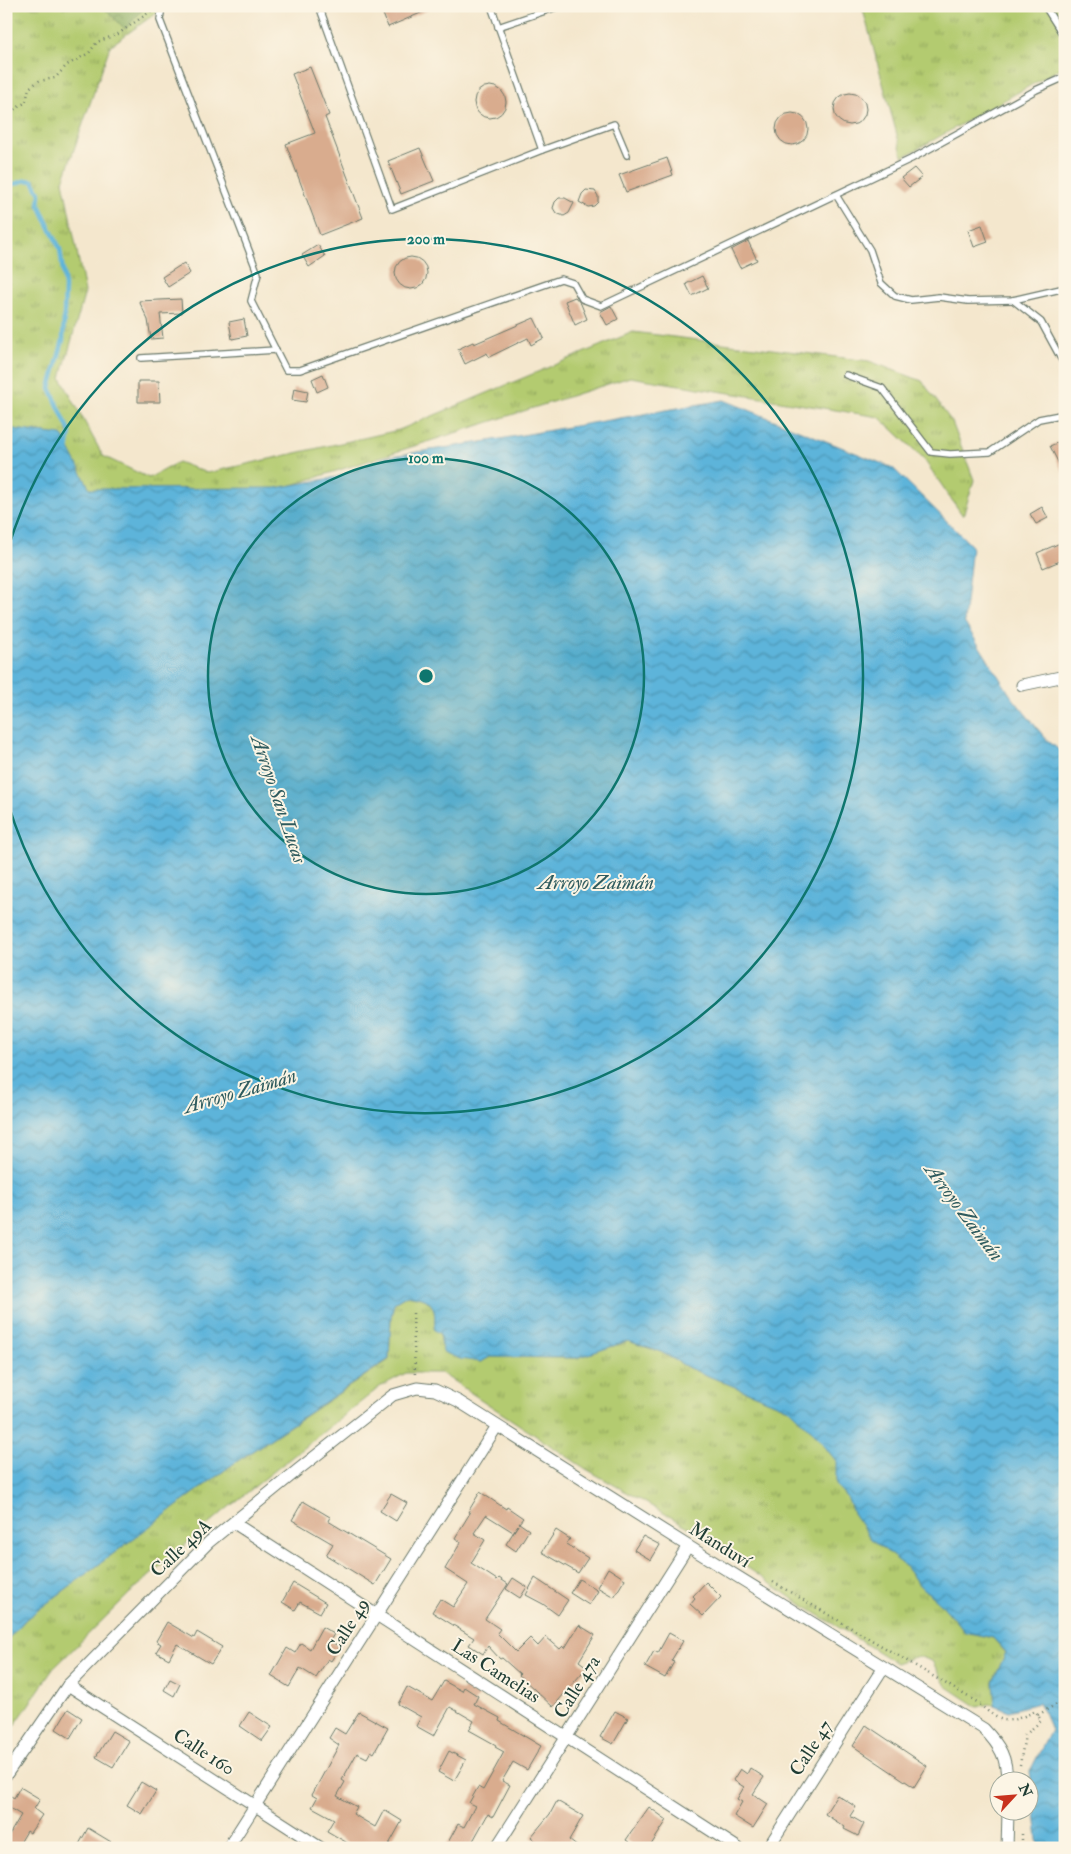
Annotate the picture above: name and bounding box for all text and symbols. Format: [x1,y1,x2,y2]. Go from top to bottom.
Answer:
text: 200 m [407,230,445,249]
text: 100 m [408,449,444,468]
centre of rings [417,667,435,685]
water label: Arroyo San Lucas [245,730,313,867]
water label: Arroyo Zaimán [536,870,654,895]
water label: Arroyo Zaimán [179,1063,299,1120]
water label: Arroyo Zaimán [918,1157,1009,1266]
street label: Calle 49A [145,1514,217,1582]
street label: Manduví [685,1517,757,1574]
street label: Calle 49 [321,1594,375,1660]
street label: Las Camelias [447,1634,545,1708]
street label: Calle 47a [548,1651,606,1723]
street label: Calle 47 [784,1715,838,1780]
street label: Calle 160 [168,1723,240,1781]
north arrow [988,1772,1038,1822]
text: N [1014,1780,1036,1800]

